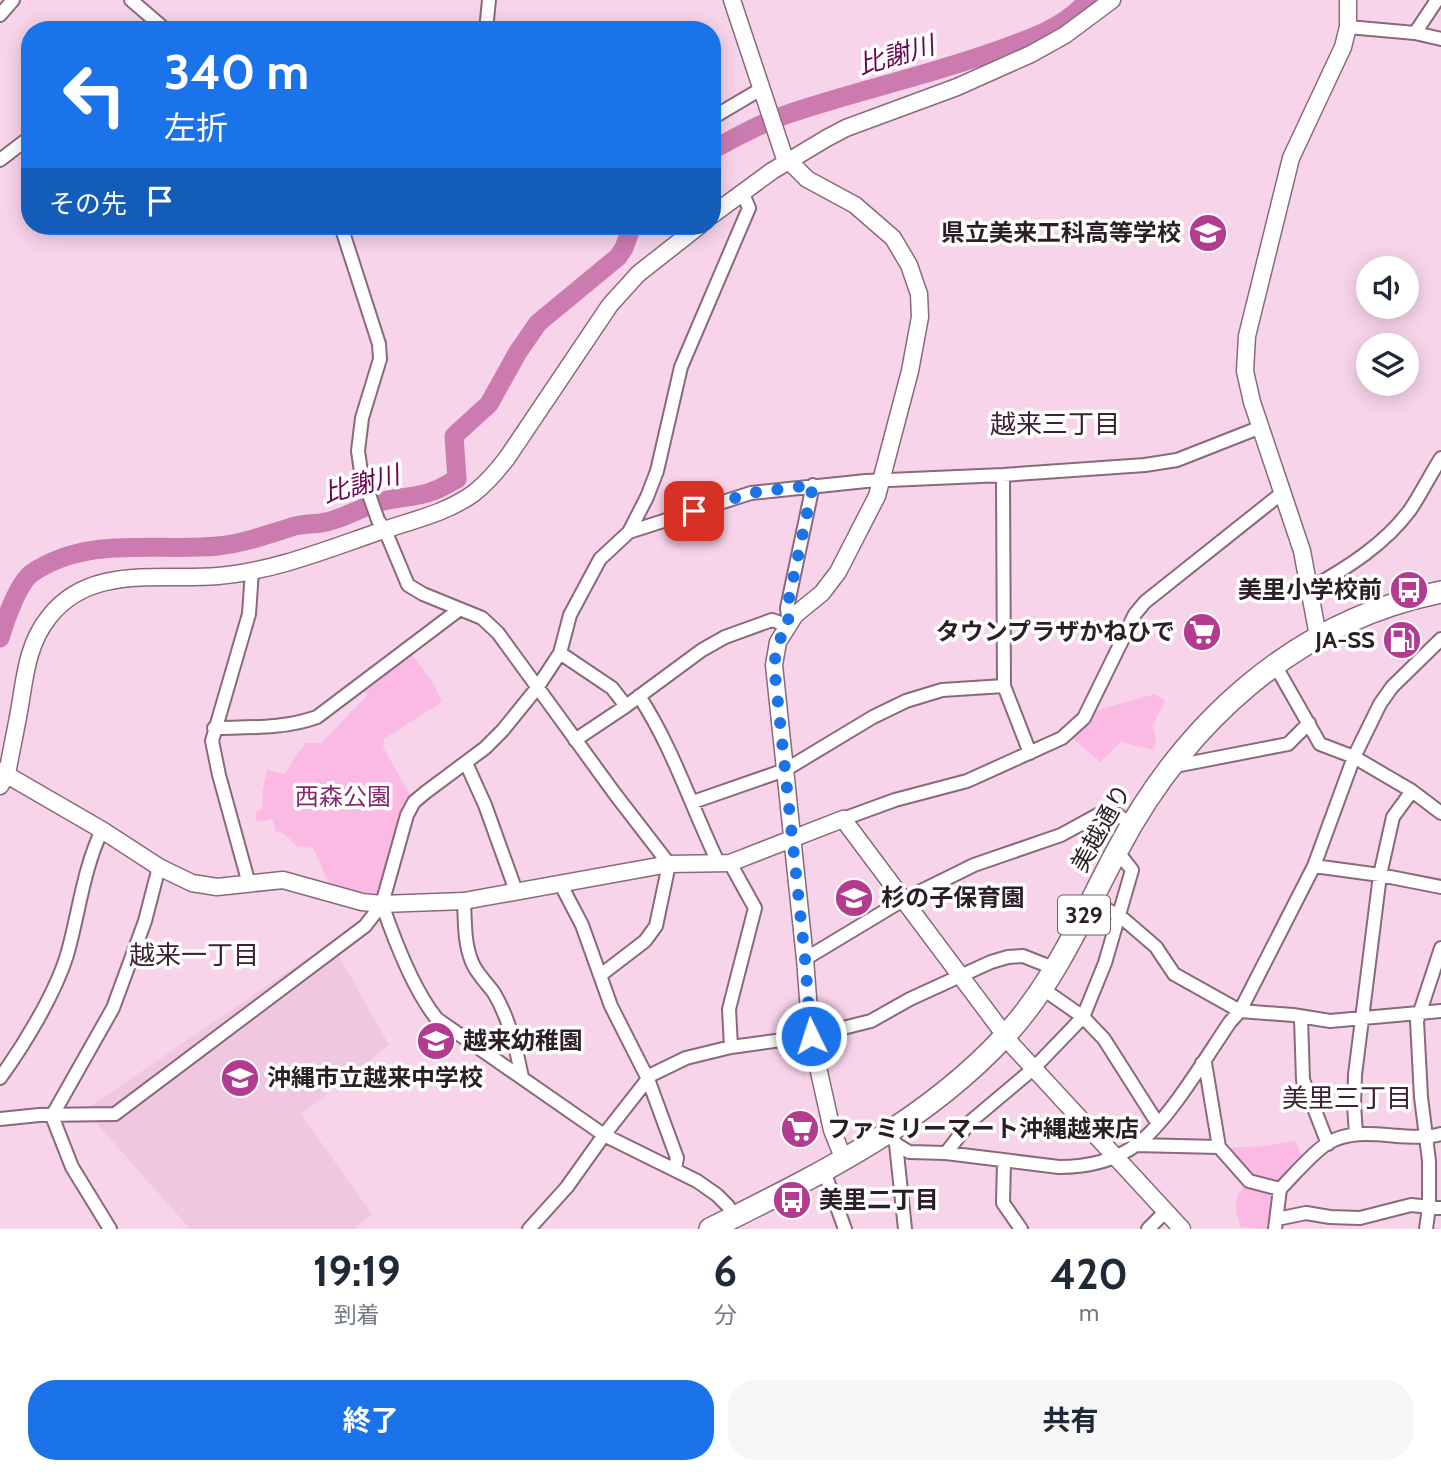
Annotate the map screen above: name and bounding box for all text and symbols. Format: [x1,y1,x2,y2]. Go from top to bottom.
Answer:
water label: 比謝川 [854,28,941,81]
text: 340 m [164,42,309,101]
icon: left [49,49,140,140]
text: 左折 [164,108,228,147]
icon: arrive [141,182,179,220]
text: その先 [49,188,127,220]
school or university icon: 県立美来工科高等学校 [1187,212,1229,254]
place label: 県立美来工科高等学校 [941,218,1181,247]
map controls [1356,256,1419,396]
button: sound [1356,256,1419,319]
button: layers [1356,333,1419,396]
district label: 越来三丁目 [990,408,1120,440]
water label: 比謝川 [319,458,406,510]
pin [664,481,724,541]
icon: arrive [675,492,713,530]
bus stop icon: 美里小学校前 [1388,569,1430,611]
place label: 美里小学校前 [1238,575,1382,604]
supermarket icon: タウンプラザかねひで [1181,611,1223,653]
place label: タウンプラザかねひで [936,617,1175,646]
fuel station icon: JA-SS [1381,619,1423,661]
place label: JA-SS [1314,625,1375,654]
street label: 美越通り [1065,779,1137,877]
park label: 西森公園 [295,782,391,811]
school or university icon: 杉の子保育園 [833,877,875,919]
place label: 杉の子保育園 [881,883,1025,912]
road number: 329 [1058,896,1110,934]
district label: 越来一丁目 [129,939,259,971]
position arrow [774,999,848,1073]
school or university icon: 越来幼稚園 [415,1020,457,1062]
place label: 越来幼稚園 [463,1026,583,1055]
school or university icon: 沖縄市立越来中学校 [219,1057,261,1099]
place label: 沖縄市立越来中学校 [267,1063,483,1092]
district label: 美里三丁目 [1282,1082,1412,1114]
supermarket icon: ファミリーマート沖縄越来店 [779,1108,821,1150]
place label: ファミリーマート沖縄越来店 [827,1114,1139,1143]
bus stop icon: 美里二丁目 [771,1179,813,1221]
place label: 美里二丁目 [819,1185,939,1214]
text: 19:19 [313,1245,401,1297]
text: 6 [713,1245,737,1297]
text: 420 [1050,1248,1128,1300]
text: m [1079,1299,1099,1327]
text: 到着 [334,1301,380,1329]
text: 分 [714,1301,737,1329]
button: 終了 [28,1380,714,1460]
button: 共有 [728,1380,1413,1460]

